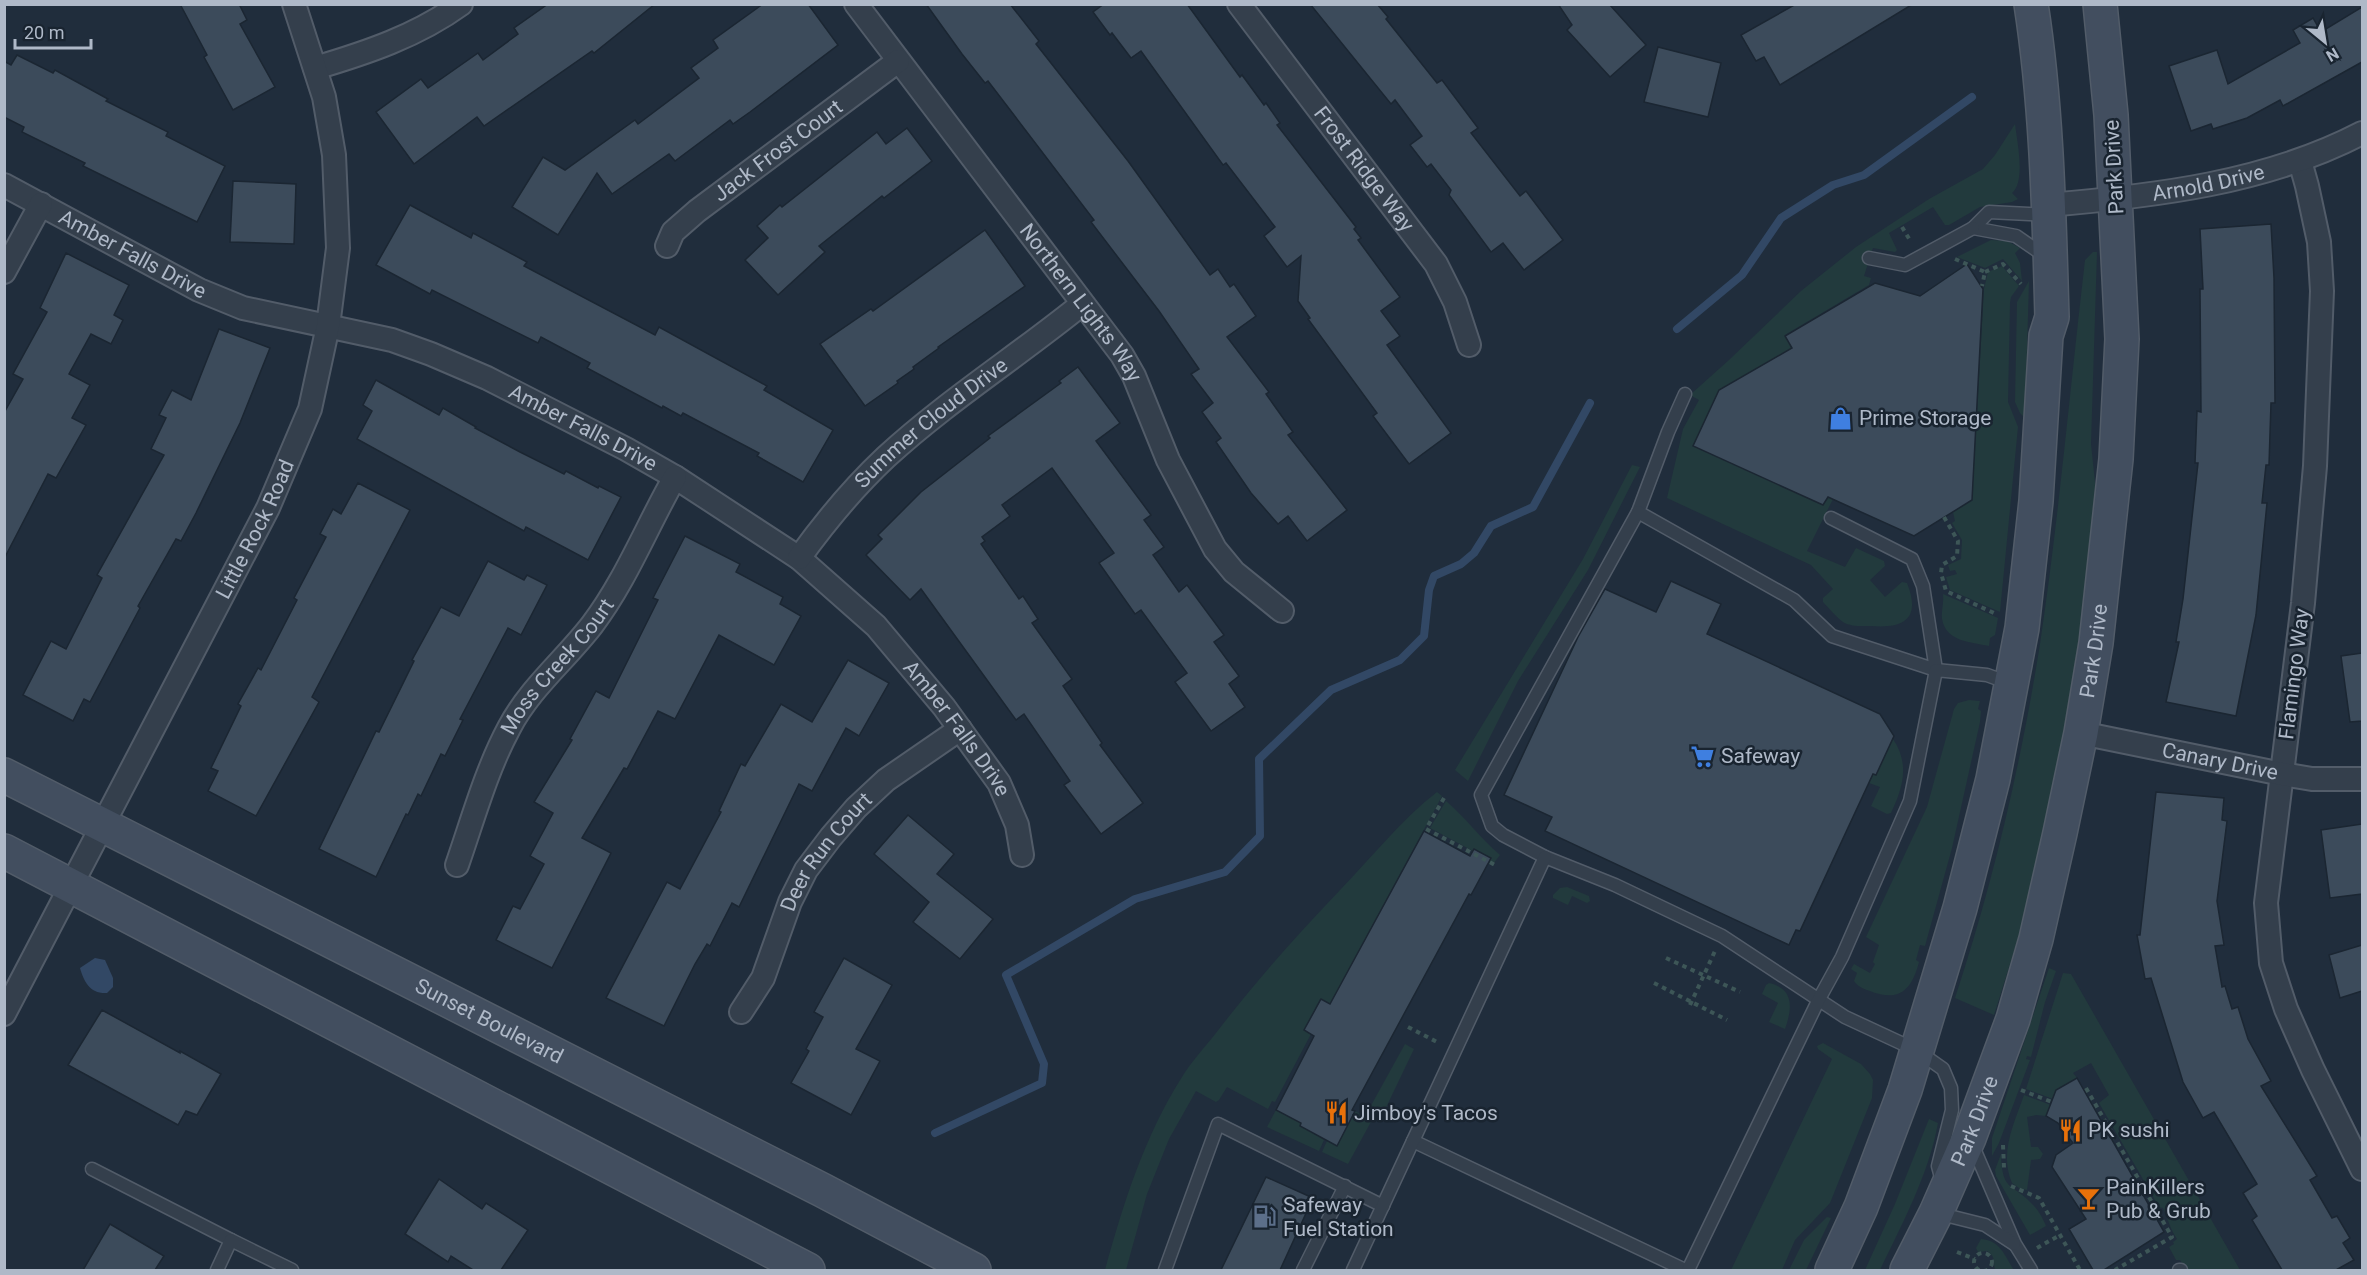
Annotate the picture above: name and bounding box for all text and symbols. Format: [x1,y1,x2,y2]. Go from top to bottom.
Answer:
scale bar [15,12,92,50]
north arrow [2295,12,2355,72]
text: 20 m [24,22,64,43]
text: N [2323,44,2342,66]
street label: Jack Frost Court [709,95,847,207]
street label: Frost Ridge Way [1309,102,1419,236]
street label: Park Drive [2100,119,2128,215]
street label: Arnold Drive [2151,160,2267,206]
street label: Amber Falls Drive [55,205,209,304]
street label: Northern Lights Way [1015,219,1147,386]
street label: Summer Cloud Drive [850,353,1012,493]
street label: Amber Falls Drive [505,379,661,476]
shop icon: Prime Storage [1828,405,1854,431]
place label: Prime Storage [1859,406,1991,430]
street label: Little Rock Road [211,456,299,603]
street label: Moss Creek Court [496,594,619,739]
street label: Park Drive [2075,603,2112,700]
street label: Flamingo Way [2274,607,2314,741]
street label: Amber Falls Drive [898,656,1015,800]
street label: Canary Drive [2160,738,2280,785]
supermarket icon: Safeway [1690,743,1716,769]
place label: Safeway [1721,744,1800,768]
street label: Deer Run Court [776,787,877,914]
street label: Sunset Boulevard [411,974,567,1069]
street label: Park Drive [1946,1072,2003,1170]
restaurant icon: Jimboy's Tacos [1323,1100,1349,1126]
place label: Jimboy's Tacos [1354,1101,1498,1125]
restaurant icon: PK sushi [2057,1117,2083,1143]
place label: PK sushi [2088,1118,2170,1142]
place label: PainKillers Pub & Grub [2106,1175,2211,1223]
bar icon: PainKillers Pub & Grub [2075,1186,2101,1212]
place label: Safeway Fuel Station [1283,1193,1394,1241]
fuel station icon: Safeway Fuel Station [1252,1204,1278,1230]

